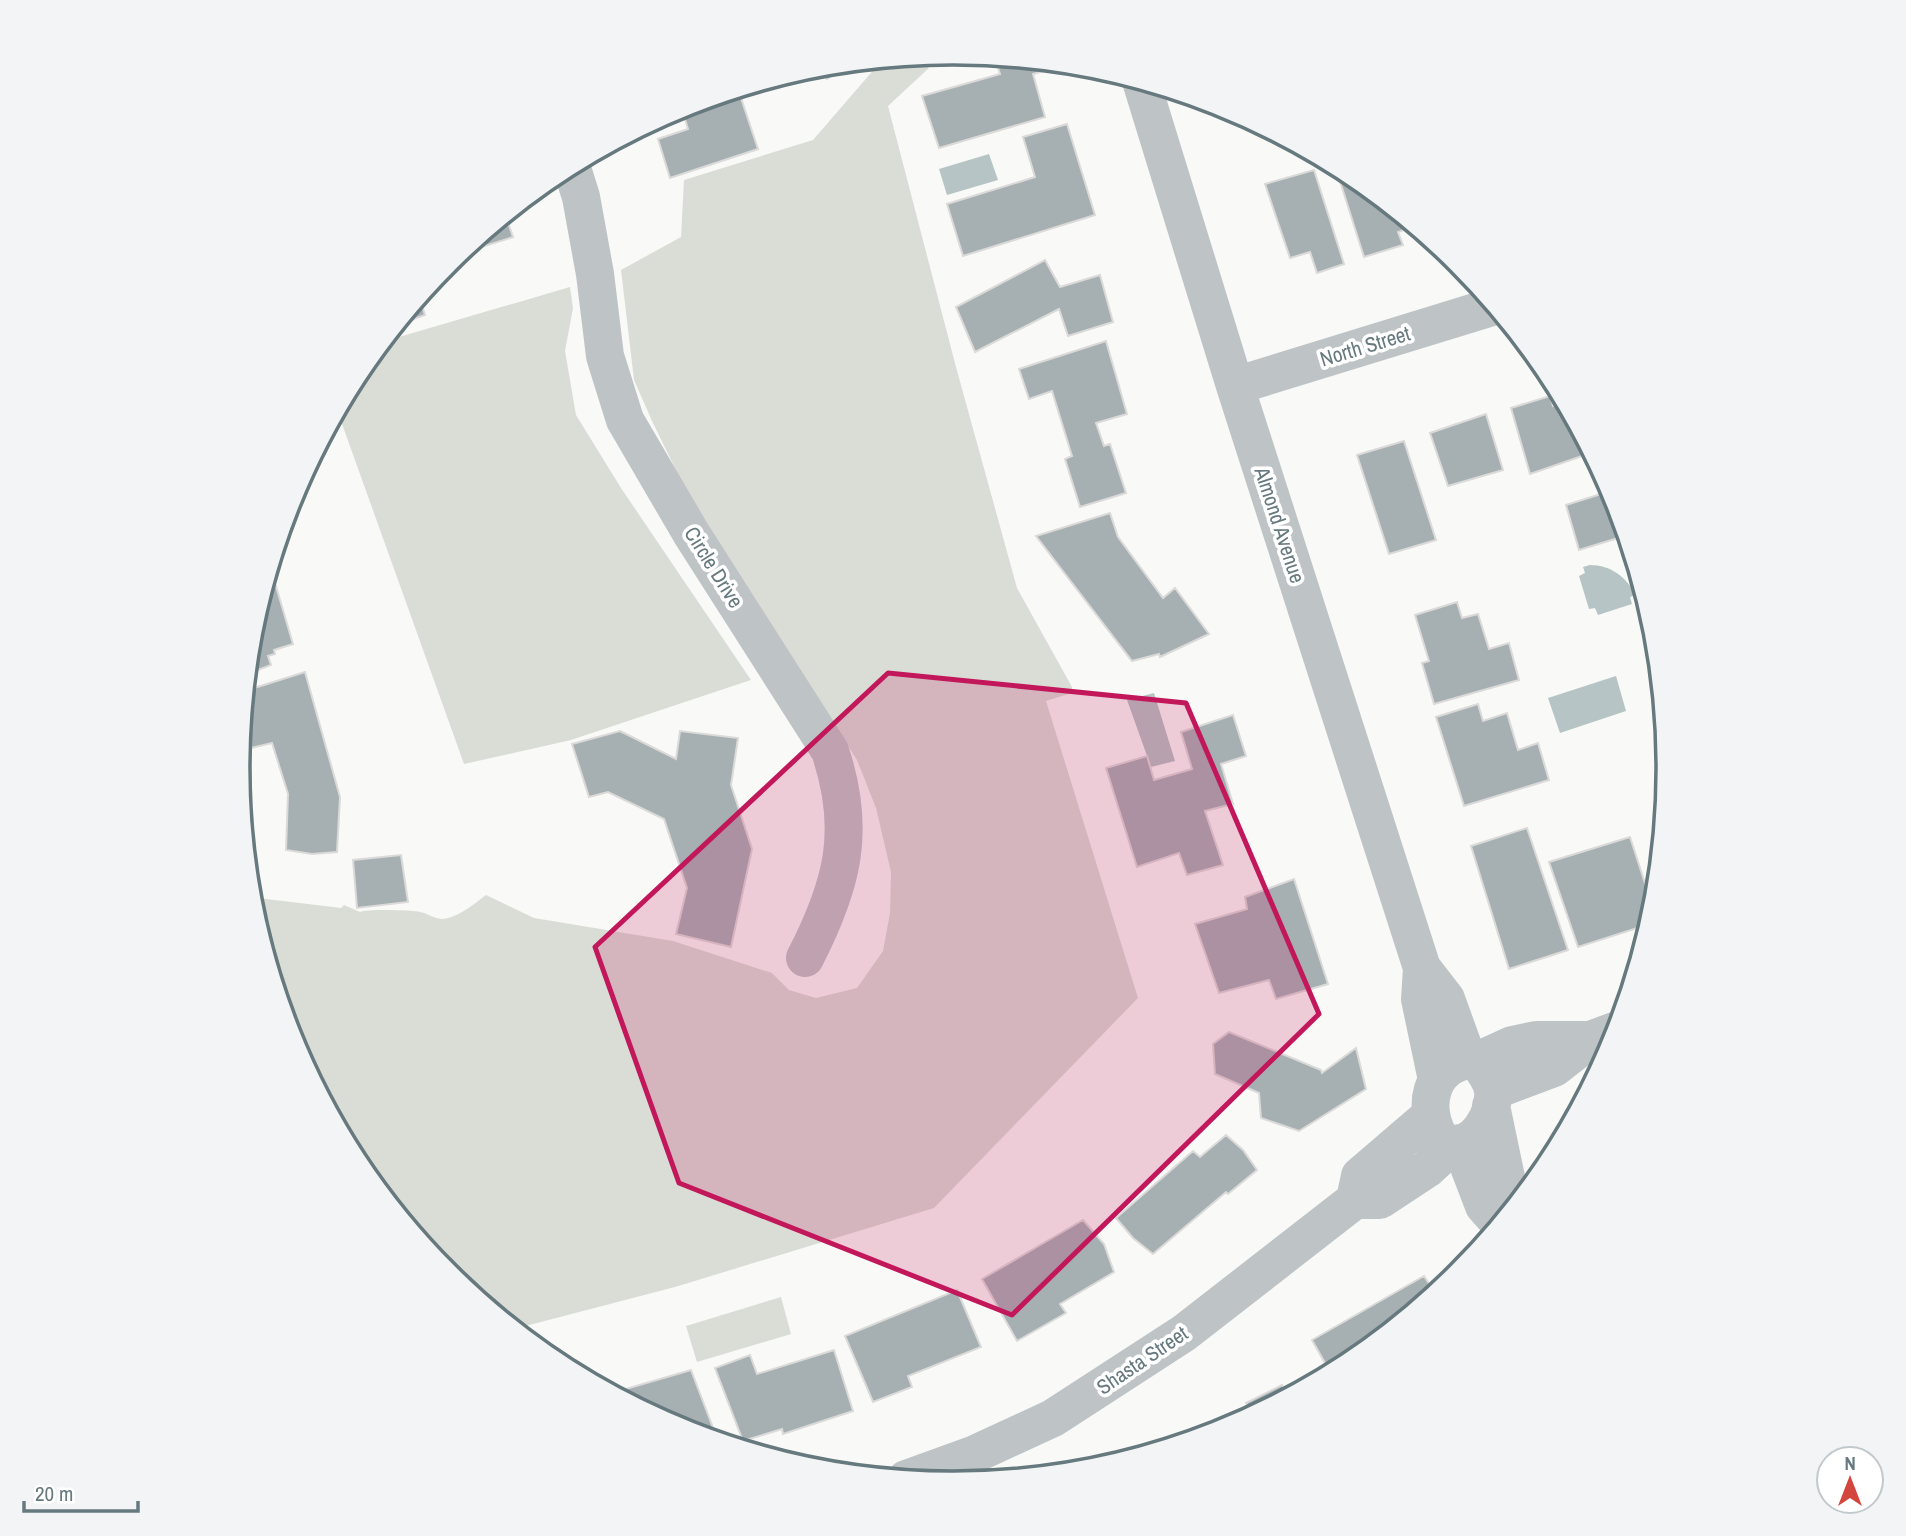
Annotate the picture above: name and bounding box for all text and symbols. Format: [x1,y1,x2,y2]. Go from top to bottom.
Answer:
street label: North Street [1316,319,1414,373]
street label: Almond Avenue [1247,462,1312,587]
street label: Circle Drive [678,521,750,613]
street label: Shasta Street [1091,1319,1194,1401]
north arrow [1815,1445,1885,1515]
text: N [1844,1450,1856,1476]
scale bar [24,1470,138,1514]
text: 20 m [35,1479,73,1508]

